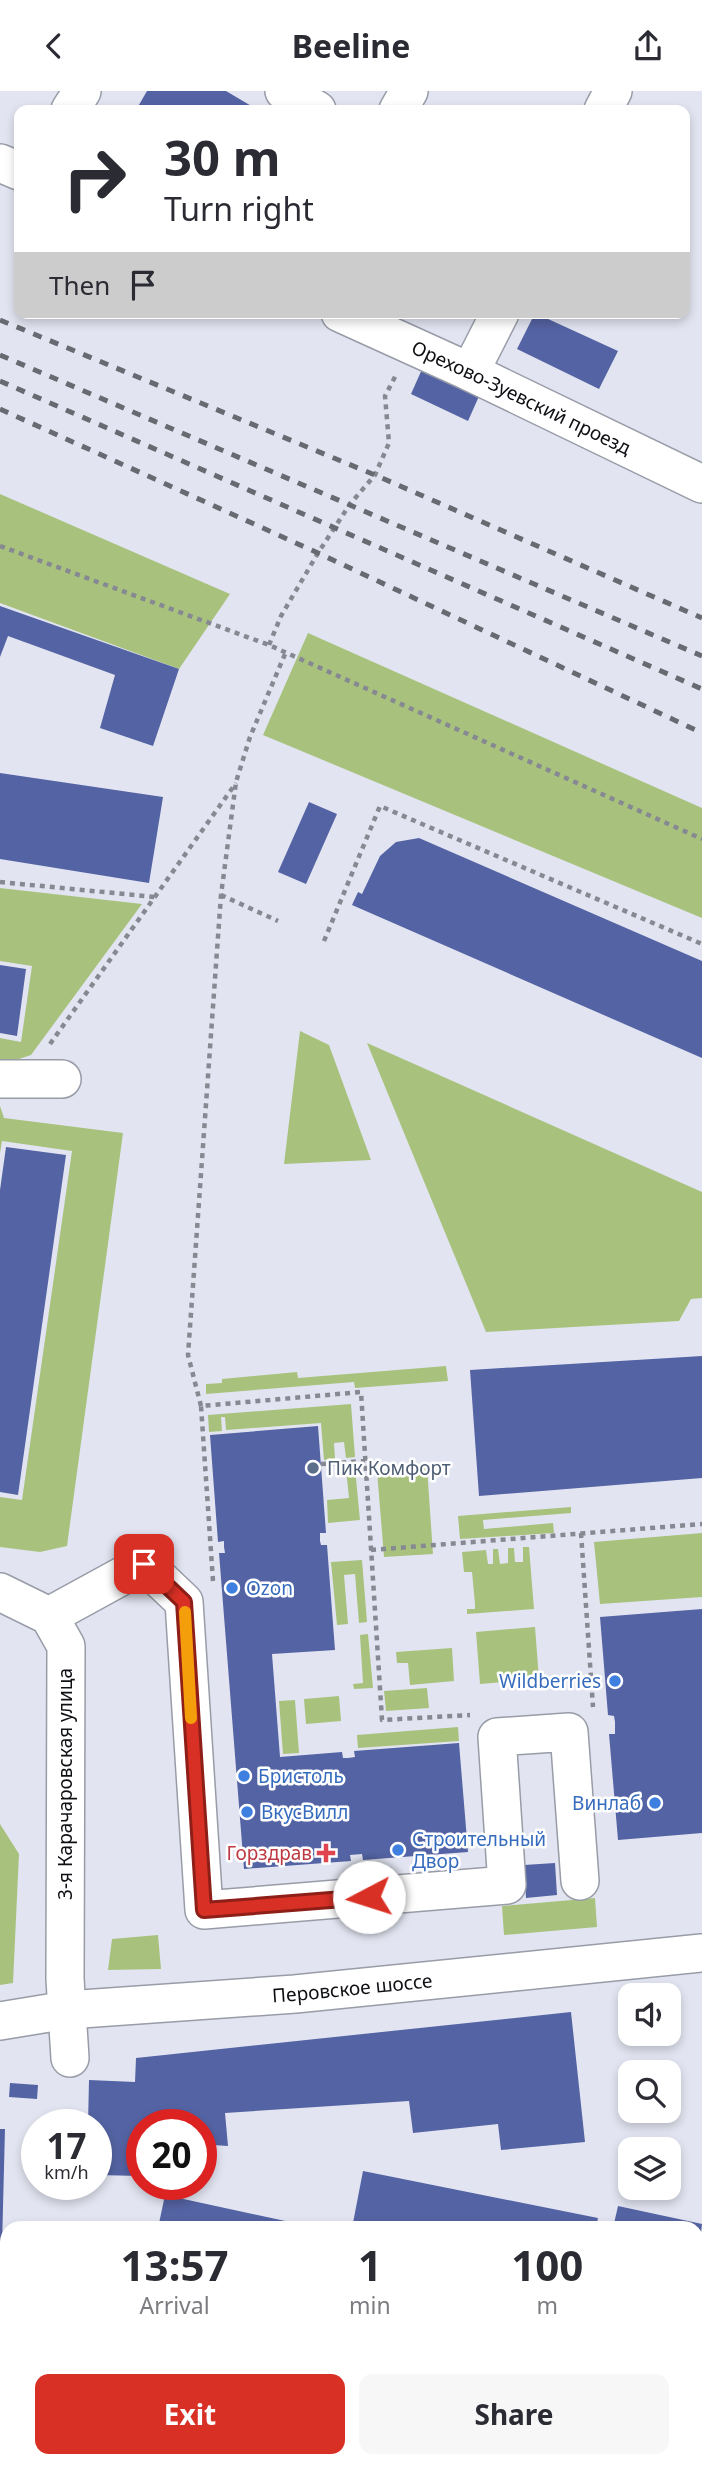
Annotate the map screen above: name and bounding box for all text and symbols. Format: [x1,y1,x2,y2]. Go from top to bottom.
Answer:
text: Beeline [292,24,410,67]
icon: back [35,27,73,65]
icon: share [629,27,667,65]
text: 30 m [164,124,281,190]
icon: right [49,133,140,224]
text: Turn right [164,187,314,230]
icon: arrive [124,266,162,304]
text: Then [49,267,110,303]
street label: Орехово-Зуевский проезд [408,334,636,461]
place label: Пик Комфорт [327,1455,451,1481]
marker: Пик Комфорт [305,1460,321,1476]
pin [114,1534,174,1594]
icon: arrive [125,1545,163,1583]
place label: Ozon [246,1575,293,1601]
marker: Ozon [224,1580,240,1596]
street label: 3-я Карачаровская улица [52,1668,78,1900]
place label: Wildberries [499,1668,601,1694]
marker: Wildberries [607,1673,623,1689]
place label: Бристоль [258,1763,344,1789]
marker: Бристоль [236,1768,252,1784]
place label: Винлаб [572,1790,641,1816]
marker: Винлаб [647,1795,663,1811]
place label: ВкусВилл [261,1799,348,1825]
marker: ВкусВилл [239,1804,255,1820]
place label: Строительный Двор [412,1826,546,1874]
place label: Горздрав [227,1840,312,1866]
marker: Строительный Двор [390,1842,406,1858]
marker: Горздрав [318,1845,334,1861]
position arrow [332,1860,406,1934]
street label: Перовское шоссе [271,1967,434,2009]
map controls [618,1983,681,2200]
button: sound [618,1983,681,2046]
button: search [618,2060,681,2123]
speed limit sign: 20 [126,2109,217,2200]
text: 17 [46,2122,87,2169]
button: layers [618,2137,681,2200]
text: km/h [44,2160,89,2184]
text: 13:57 [121,2236,228,2293]
text: 1 [358,2236,382,2293]
text: 100 [511,2236,583,2293]
text: Arrival [139,2289,210,2321]
text: min [349,2289,391,2321]
text: m [537,2289,558,2321]
button: Exit [35,2374,345,2454]
button: Share [359,2374,669,2454]

